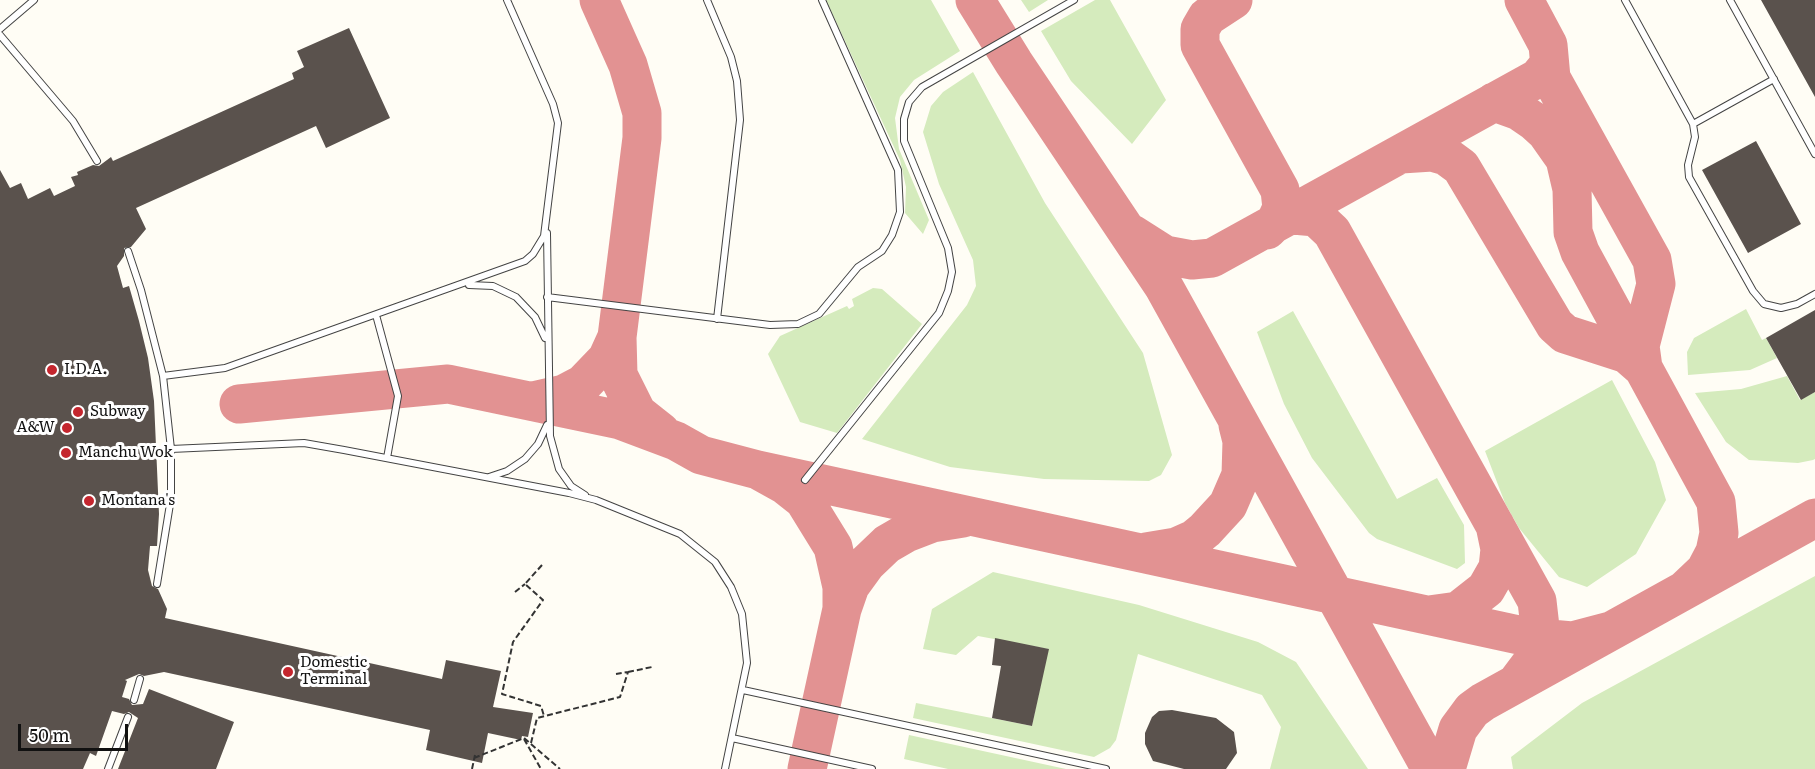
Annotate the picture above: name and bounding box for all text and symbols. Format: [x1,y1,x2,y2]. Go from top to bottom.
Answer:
place label: I.D.A. [64,361,107,379]
marker: I.D.A. [45,363,59,377]
place label: Subway [90,403,146,421]
marker: Subway [71,405,85,419]
place label: A&W [16,419,55,437]
marker: A&W [60,421,74,435]
place label: Manchu Wok [78,444,173,462]
marker: Manchu Wok [59,446,73,460]
place label: Montana's [101,492,175,510]
marker: Montana's [82,494,96,508]
place label: Domestic Terminal [300,654,367,689]
marker: Domestic Terminal [281,665,295,679]
scale bar [21,712,130,750]
text: 50 m [29,721,70,748]

